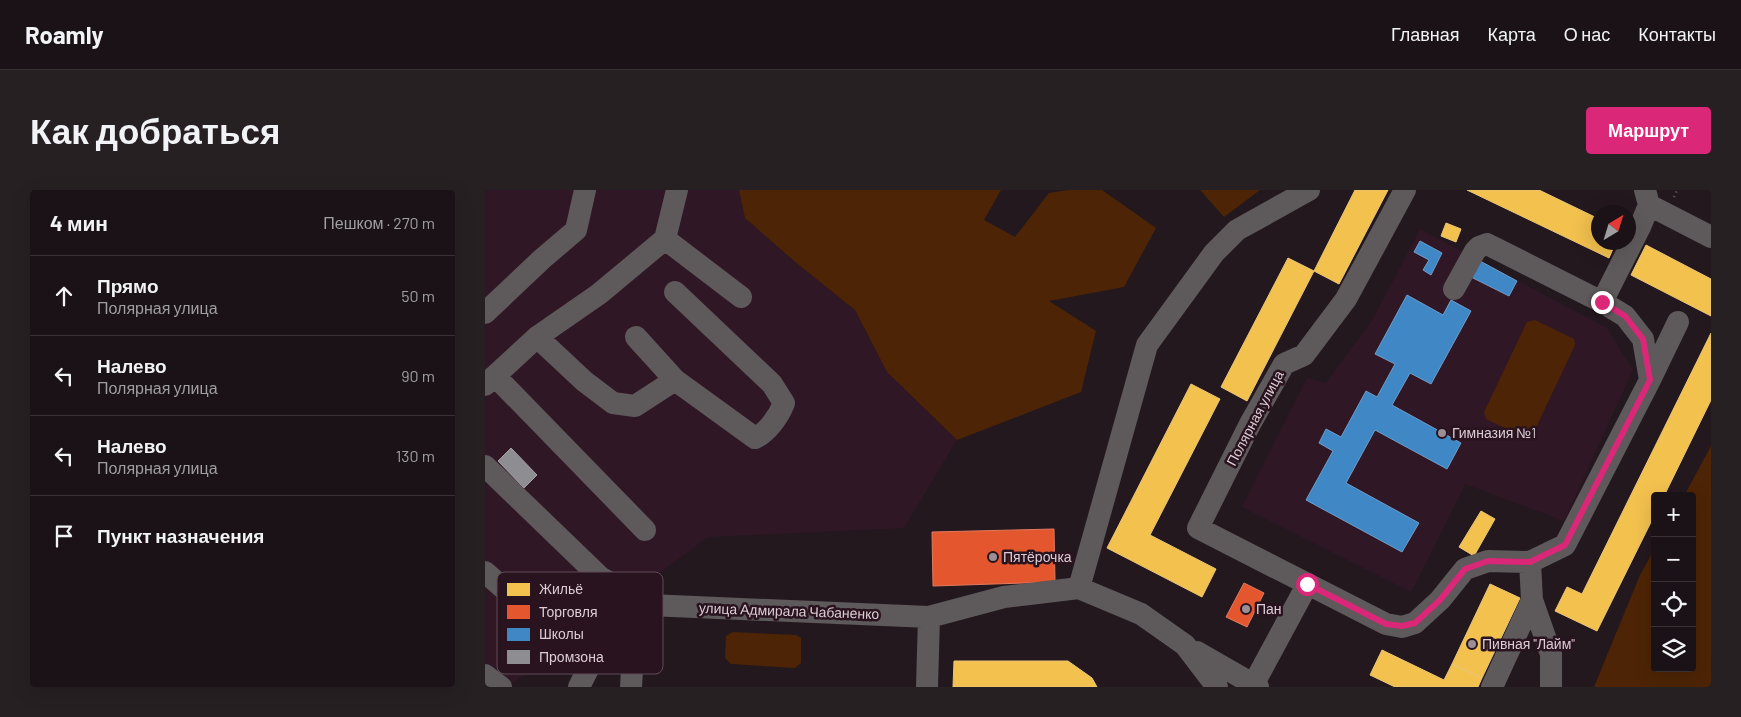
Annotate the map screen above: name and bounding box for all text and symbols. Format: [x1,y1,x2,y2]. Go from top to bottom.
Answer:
text: Roamly [25,20,104,49]
text: Главная [1391,23,1460,45]
text: Карта [1488,23,1536,45]
text: О нас [1564,23,1610,45]
text: Контакты [1638,23,1716,45]
button: Маршрут [1586,107,1711,154]
text: Как добраться [30,109,280,151]
north arrow [1591,205,1636,250]
text: 4 мин [50,210,108,235]
text: Пешком · 270 m [323,213,435,232]
text: Прямо [97,274,159,297]
icon: ahead [50,282,78,310]
text: 50 m [401,286,435,305]
route end [1591,291,1614,314]
text: Полярная улица [97,298,218,317]
text: Налево [97,354,167,377]
icon: left [50,362,78,390]
text: 90 m [401,366,435,385]
street label: Полярная улица [1222,367,1287,468]
text: Полярная улица [97,378,218,397]
place label: Гимназия №1 [1452,424,1536,441]
marker: Гимназия №1 [1436,427,1448,439]
text: Налево [97,434,167,457]
icon: left [50,442,78,470]
text: 130 m [396,446,435,465]
text: Полярная улица [97,458,218,477]
map controls [1651,492,1696,672]
button: + [1651,492,1696,537]
icon: arrive [50,522,78,550]
text: Пункт назначения [97,524,264,547]
button: − [1651,537,1696,582]
place label: Пятёрочка [1003,548,1072,565]
marker: Пятёрочка [987,551,999,563]
legend [497,572,663,674]
route start [1296,573,1319,596]
text: Жильё [539,580,583,597]
button: locate [1651,582,1696,627]
street label: улица Адмирала Чабаненко [699,599,880,622]
place label: Пан [1256,600,1282,617]
text: Торговля [539,603,597,620]
marker: Пан [1240,603,1252,615]
text: Школы [539,625,584,642]
button: layers [1651,627,1696,672]
place label: Пивная "Лайм" [1482,635,1575,652]
marker: Пивная "Лайм" [1466,638,1478,650]
text: Промзона [539,648,604,665]

